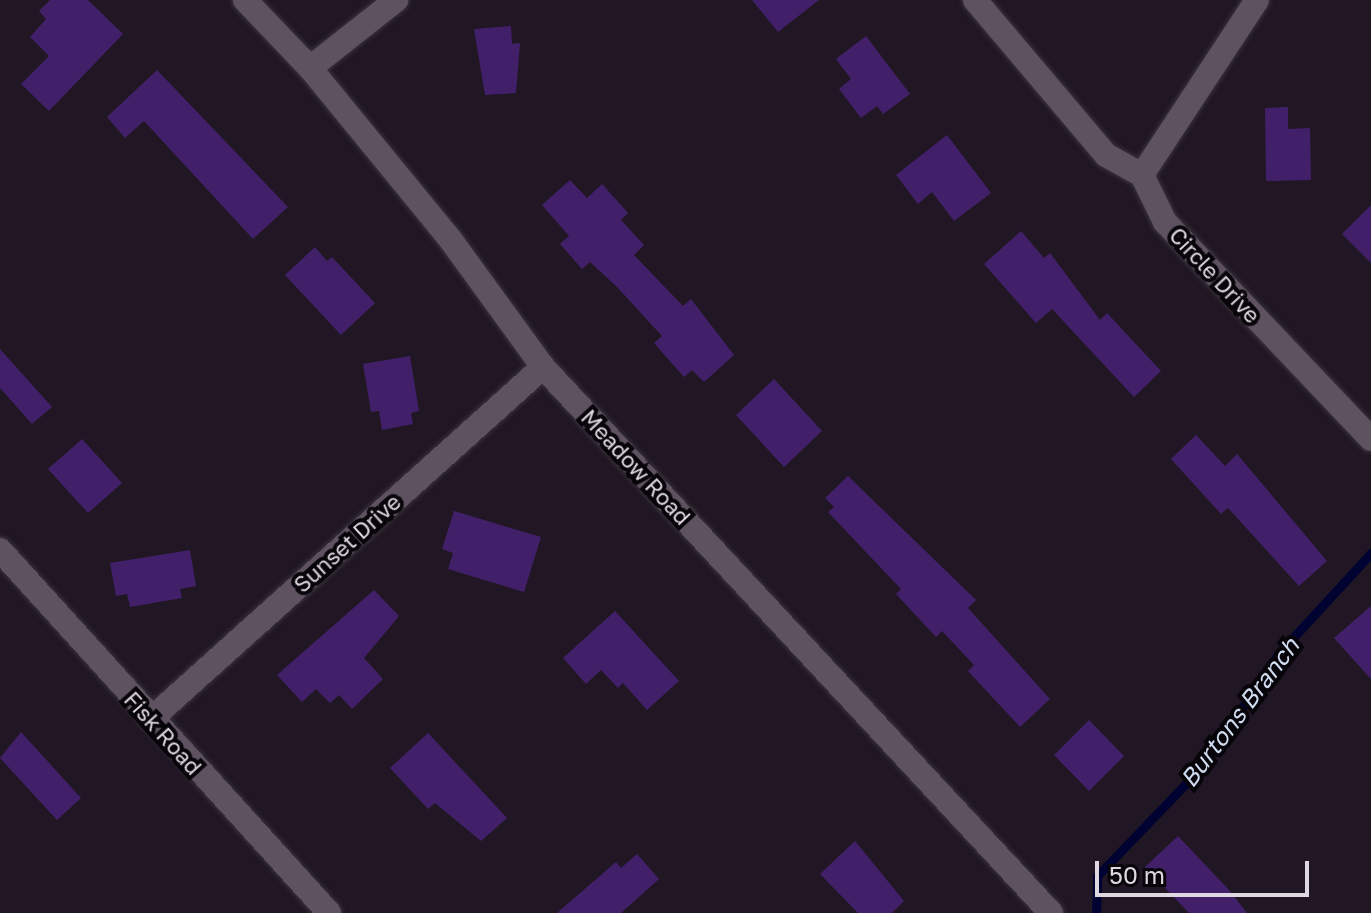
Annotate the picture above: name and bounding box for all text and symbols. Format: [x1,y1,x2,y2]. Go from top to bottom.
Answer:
street label: Circle Drive [1164,222,1266,328]
street label: Meadow Road [576,404,696,530]
street label: Sunset Drive [288,488,406,598]
water label: Burtons Branch [1174,632,1304,792]
street label: Fisk Road [119,686,207,780]
scale bar [1099,845,1313,895]
text: 50 m [1109,860,1165,889]

